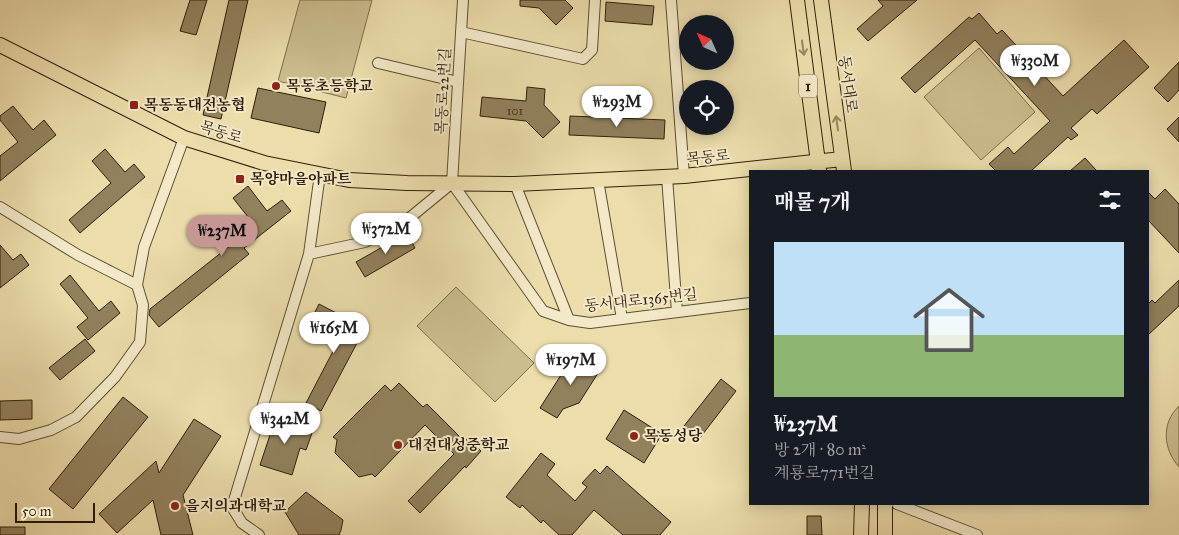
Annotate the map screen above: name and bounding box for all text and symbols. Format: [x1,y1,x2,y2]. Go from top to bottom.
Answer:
north arrow [679,15,734,70]
map controls [679,15,734,135]
one-way arrow [798,40,808,56]
pin: ₩330M [1000,44,1070,87]
street label: 목동로22번길 [432,47,454,135]
text: ₩330M [1011,51,1059,70]
street label: 동서대로 [835,54,861,114]
road number: 1 [799,74,817,98]
place label: 목동초등학교 [286,77,373,95]
marker: 목동초등학교 [270,80,282,92]
button: locate [679,80,734,135]
pin: ₩293M [582,86,652,128]
text: ₩293M [593,92,641,111]
place label: 목동동대전농협 [144,96,245,114]
marker: 목동동대전농협 [128,99,140,111]
house number: 101 [507,104,523,118]
one-way arrow [832,115,842,131]
street label: 목동로 [198,117,245,147]
street label: 목동로 [685,146,731,168]
place label: 목양마을아파트 [250,170,352,188]
marker: 목양마을아파트 [234,173,246,185]
icon: filters [1096,186,1124,214]
text: 매물 7개 [774,189,851,215]
pin: ₩372M [351,212,421,255]
pin: ₩237M [187,214,257,257]
text: ₩372M [362,219,410,238]
text: ₩237M [198,221,246,240]
icon: home [904,275,994,365]
street label: 동서대로1365번길 [584,285,698,315]
pin: ₩165M [299,312,369,354]
text: ₩165M [310,318,358,337]
pin: ₩197M [536,344,606,386]
text: ₩197M [546,350,596,369]
pin: ₩342M [250,402,320,445]
text: ₩342M [260,409,310,428]
text: ₩237M [774,411,838,437]
place label: 목동성당 [644,427,702,445]
marker: 목동성당 [628,430,640,442]
place label: 대전대성중학교 [408,436,510,454]
marker: 대전대성중학교 [392,439,404,451]
text: 방 2개 · 80 m² [774,440,866,459]
text: 계룡로771번길 [774,463,875,482]
place label: 을지의과대학교 [185,497,287,515]
scale bar [15,500,95,523]
marker: 을지의과대학교 [169,500,181,512]
text: 50 m [22,503,51,520]

